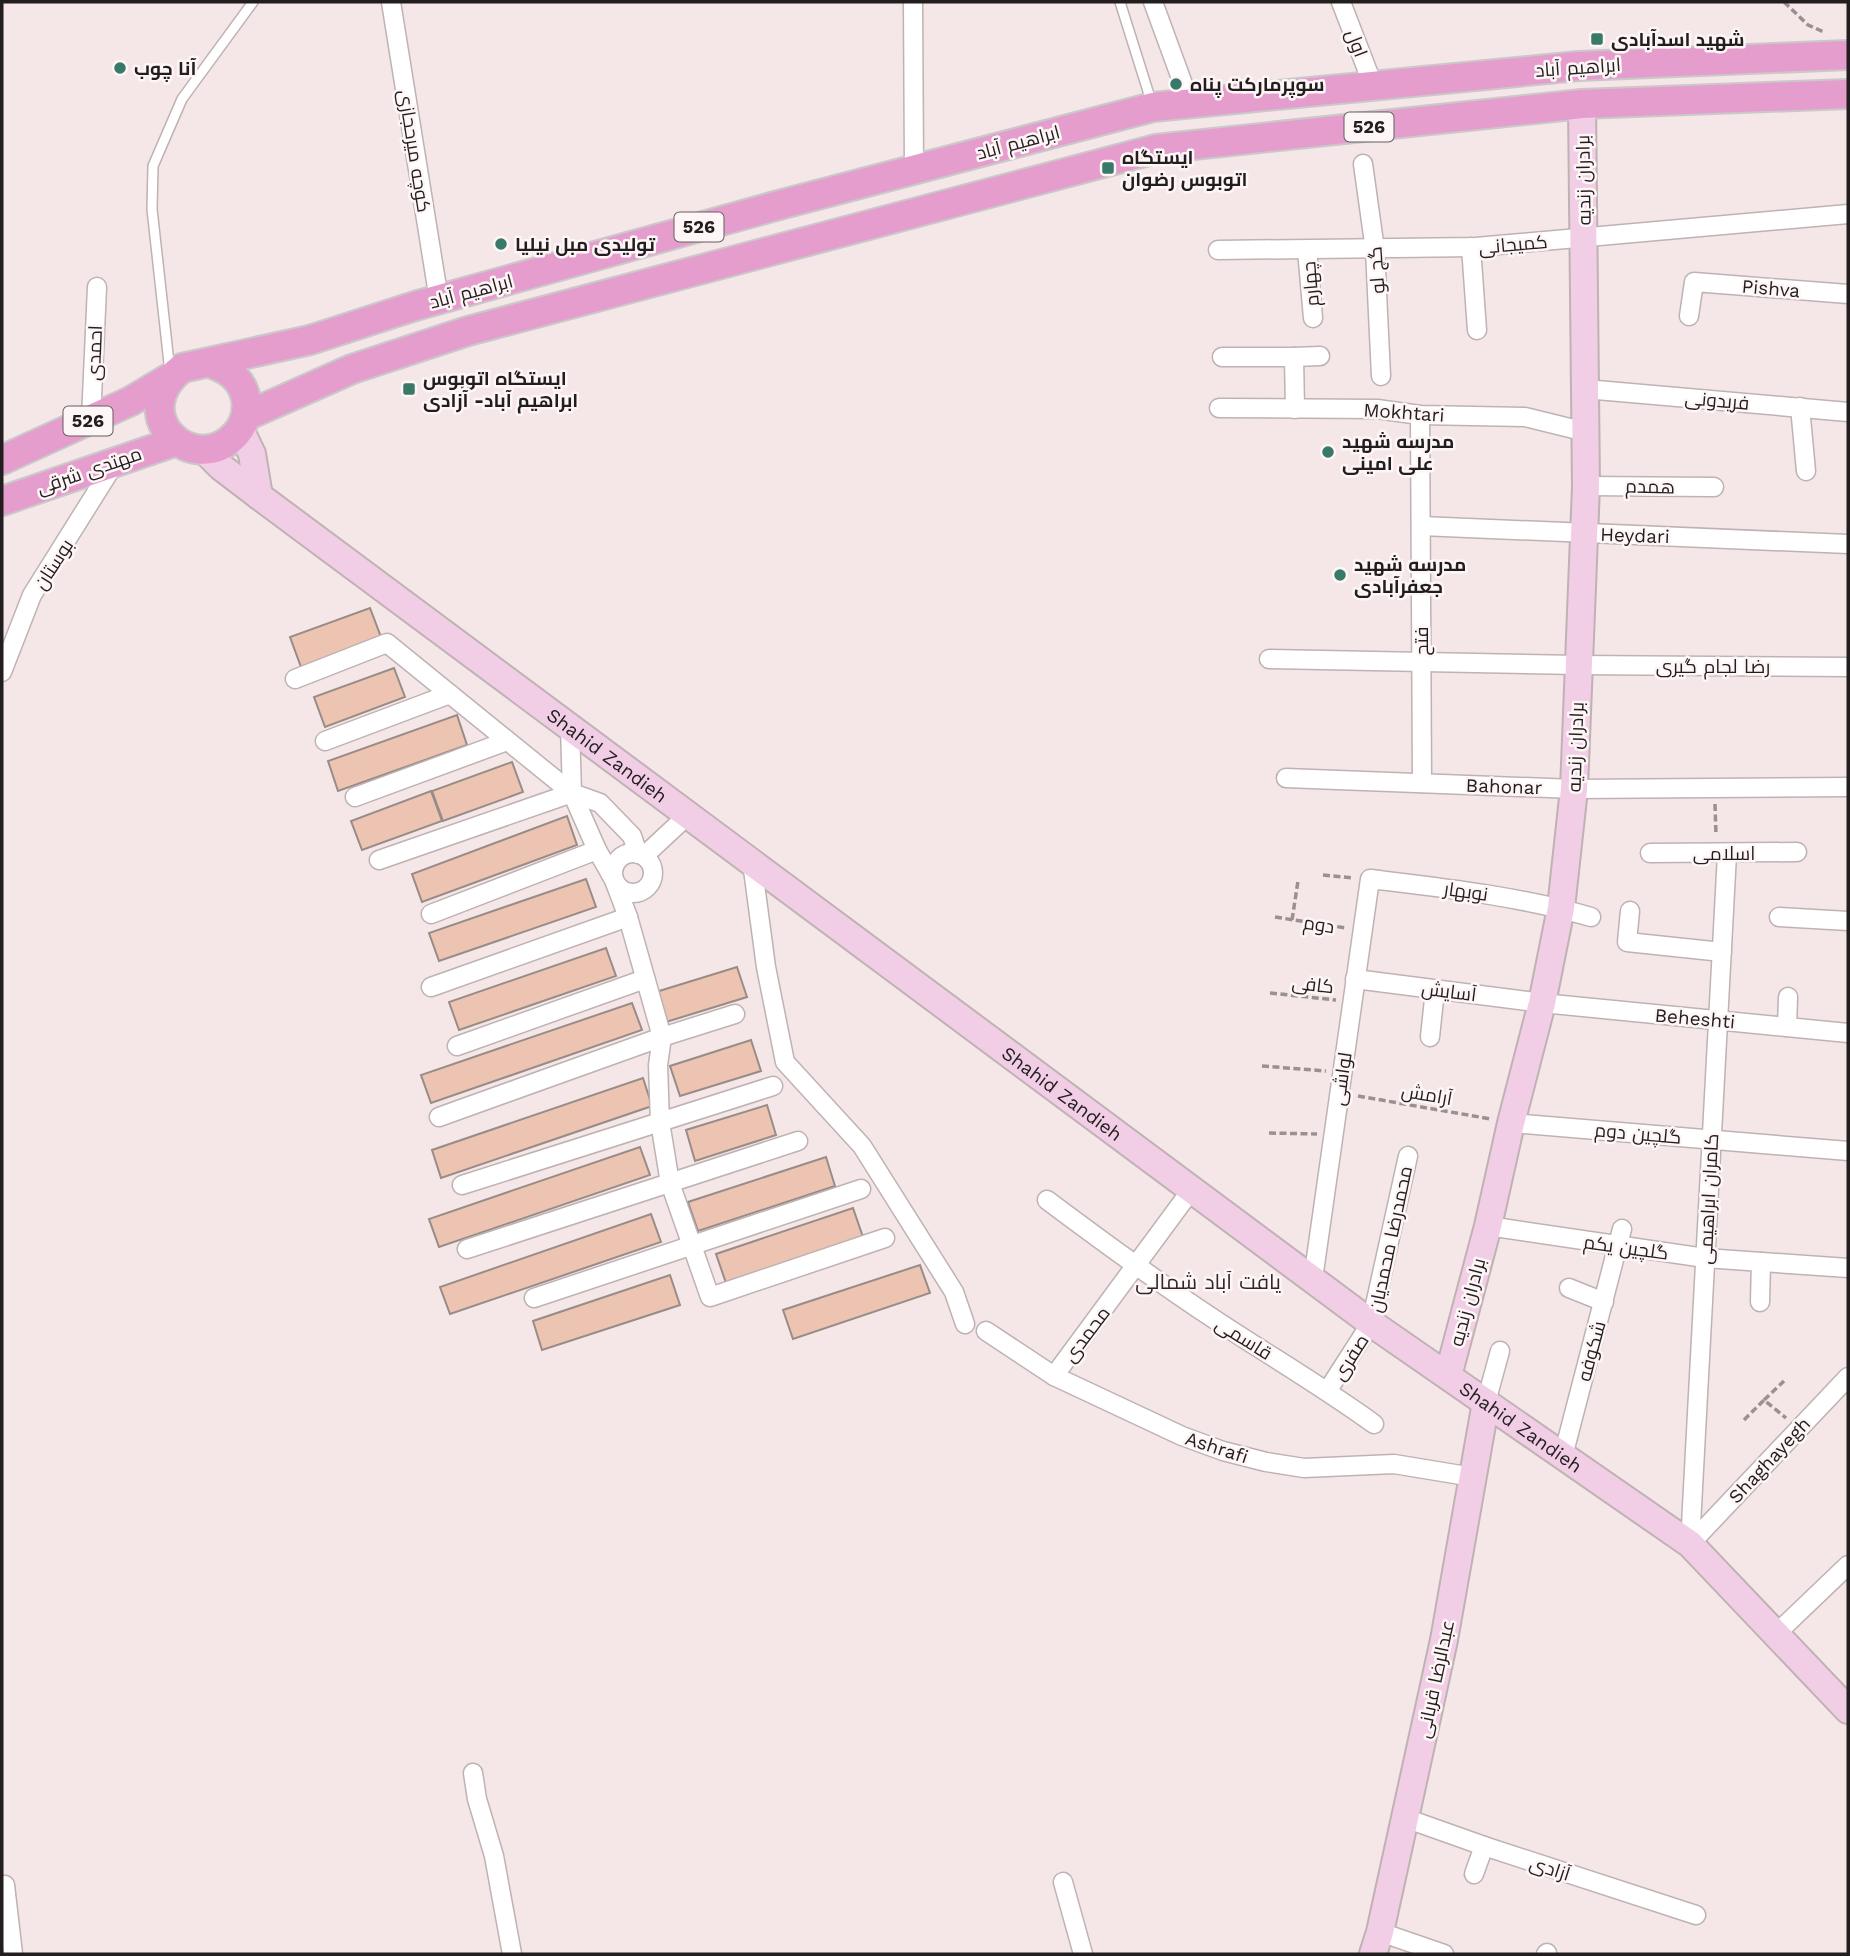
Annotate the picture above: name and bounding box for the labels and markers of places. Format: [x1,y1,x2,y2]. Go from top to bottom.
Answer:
place label: شهید اسدآبادی [1611,28,1745,51]
marker: شهید اسدآبادی [1589,31,1605,47]
place label: آنا چوب [134,57,196,82]
marker: آنا چوب [112,60,128,76]
place label: سوپرمارکت پناه [1190,73,1324,98]
marker: سوپرمارکت پناه [1168,76,1184,92]
place label: ایستگاه اتوبوس رضوان [1122,146,1247,191]
marker: ایستگاه اتوبوس رضوان [1100,160,1116,176]
place label: تولیدی مبل نیلیا [515,233,656,256]
marker: تولیدی مبل نیلیا [493,236,509,252]
place label: ایستگاه اتوبوس ابراهیم آباد- آزادی [423,367,578,414]
marker: ایستگاه اتوبوس ابراهیم آباد- آزادی [401,381,417,397]
place label: مدرسه شهید علی امینی [1342,430,1454,475]
marker: مدرسه شهید علی امینی [1320,444,1336,460]
place label: مدرسه شهید جعفرآبادی [1354,553,1466,598]
marker: مدرسه شهید جعفرآبادی [1332,567,1348,583]

